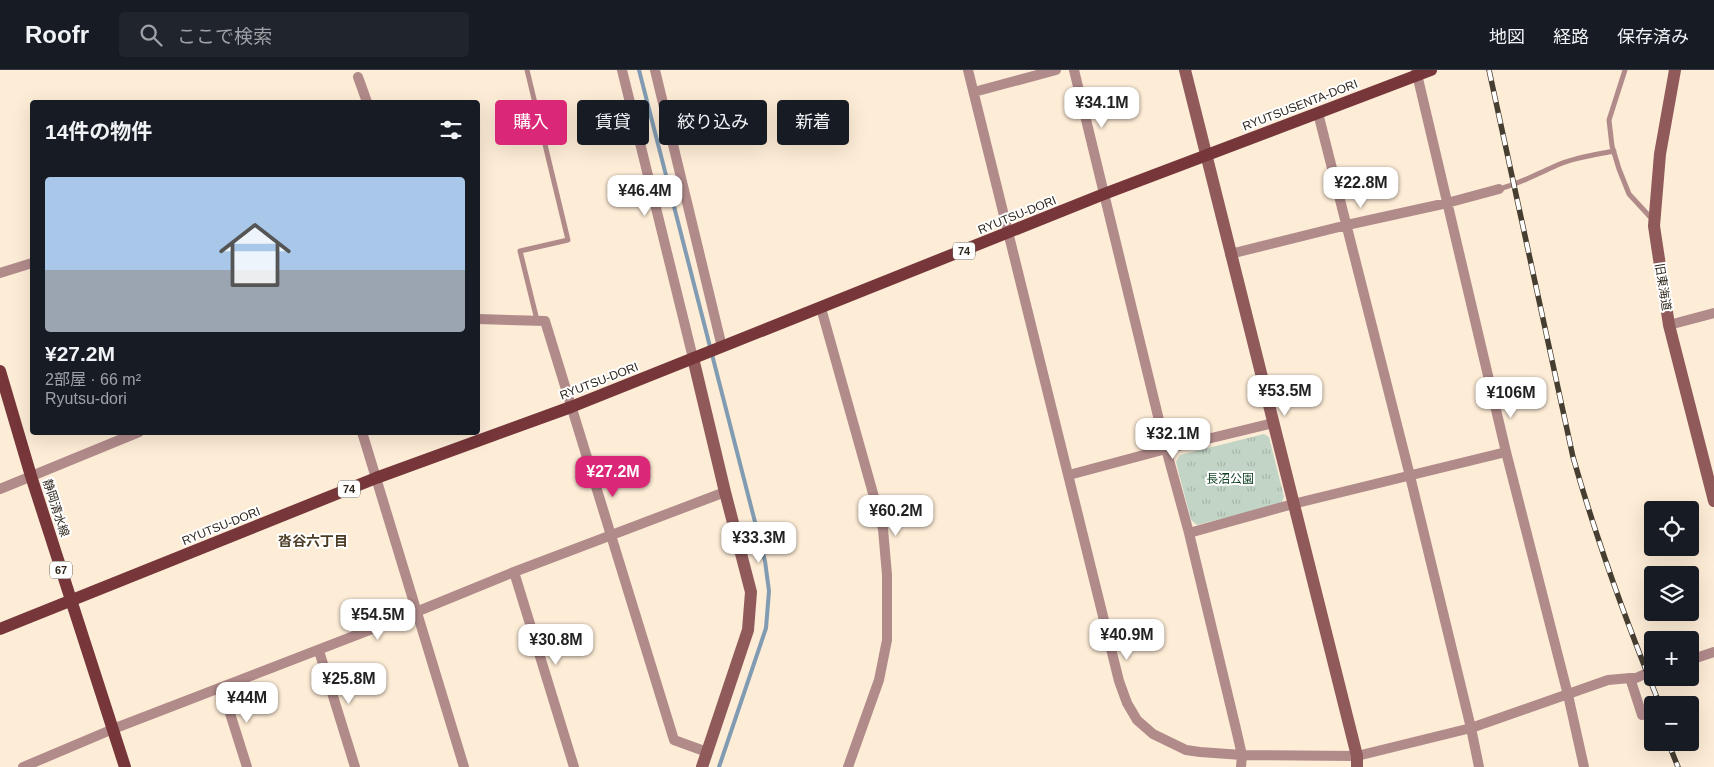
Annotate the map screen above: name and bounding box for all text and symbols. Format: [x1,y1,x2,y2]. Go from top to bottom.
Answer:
search box [119,12,469,57]
text: Roofr [25,21,89,48]
icon: search [137,21,165,49]
text: ここで検索 [177,26,272,47]
text: 地図 [1489,27,1525,47]
text: 経路 [1553,27,1589,47]
text: 保存済み [1617,27,1689,47]
street label: RYUTSUSENTA-DORI [1240,77,1360,133]
pin: ¥34.1M [1061,87,1143,129]
text: ¥34.1M [1075,94,1129,111]
chip: 購入 [495,100,567,145]
chip: 賃貸 [577,100,649,145]
chip: 絞り込み [659,100,767,145]
chip: 新着 [777,100,849,145]
icon: filters [437,116,465,144]
text: 14件の物件 [45,120,152,143]
pin: ¥22.8M [1320,166,1402,209]
pin: ¥46.4M [604,174,686,217]
text: ¥22.8M [1334,174,1388,191]
text: ¥46.4M [618,182,672,199]
street label: RYUTSU-DORI [976,193,1058,237]
icon: home [210,210,300,300]
road number: 74 [953,242,975,260]
street label: 旧東海道 [1652,262,1674,312]
text: ¥27.2M [45,342,115,365]
street label: RYUTSU-DORI [558,360,640,402]
text: 2部屋 · 66 m² [45,371,141,388]
pin: ¥53.5M [1244,374,1326,417]
pin: ¥106M [1476,376,1546,419]
text: ¥53.5M [1258,382,1312,399]
text: ¥106M [1487,384,1535,401]
text: Ryutsu-dori [45,390,127,407]
pin: ¥32.1M [1132,418,1214,460]
text: ¥32.1M [1146,425,1200,442]
pin: ¥27.2M [572,456,654,498]
text: ¥27.2M [586,463,640,480]
park label: 長沼公園 [1206,472,1254,486]
street label: 静岡清水線 [40,477,72,539]
road number: 74 [338,480,360,498]
pin: ¥60.2M [855,494,937,537]
map controls [1644,501,1699,751]
button: locate [1644,501,1699,556]
text: ¥60.2M [869,502,923,519]
street label: RYUTSU-DORI [180,504,262,548]
pin: ¥33.3M [718,522,800,564]
text: ¥33.3M [732,529,786,546]
district label: 沓谷六丁目 [278,533,348,549]
road number: 67 [50,562,72,578]
button: layers [1644,566,1699,621]
pin: ¥54.5M [337,598,419,641]
text: ¥54.5M [351,606,405,623]
pin: ¥40.9M [1086,618,1168,661]
pin: ¥30.8M [515,624,597,666]
text: ¥40.9M [1100,626,1154,643]
text: ¥30.8M [529,631,583,648]
button: + [1644,631,1699,686]
pin: ¥25.8M [308,662,390,705]
text: ¥25.8M [322,670,376,687]
pin: ¥44M [217,682,277,724]
text: ¥44M [227,689,267,706]
button: − [1644,696,1699,751]

